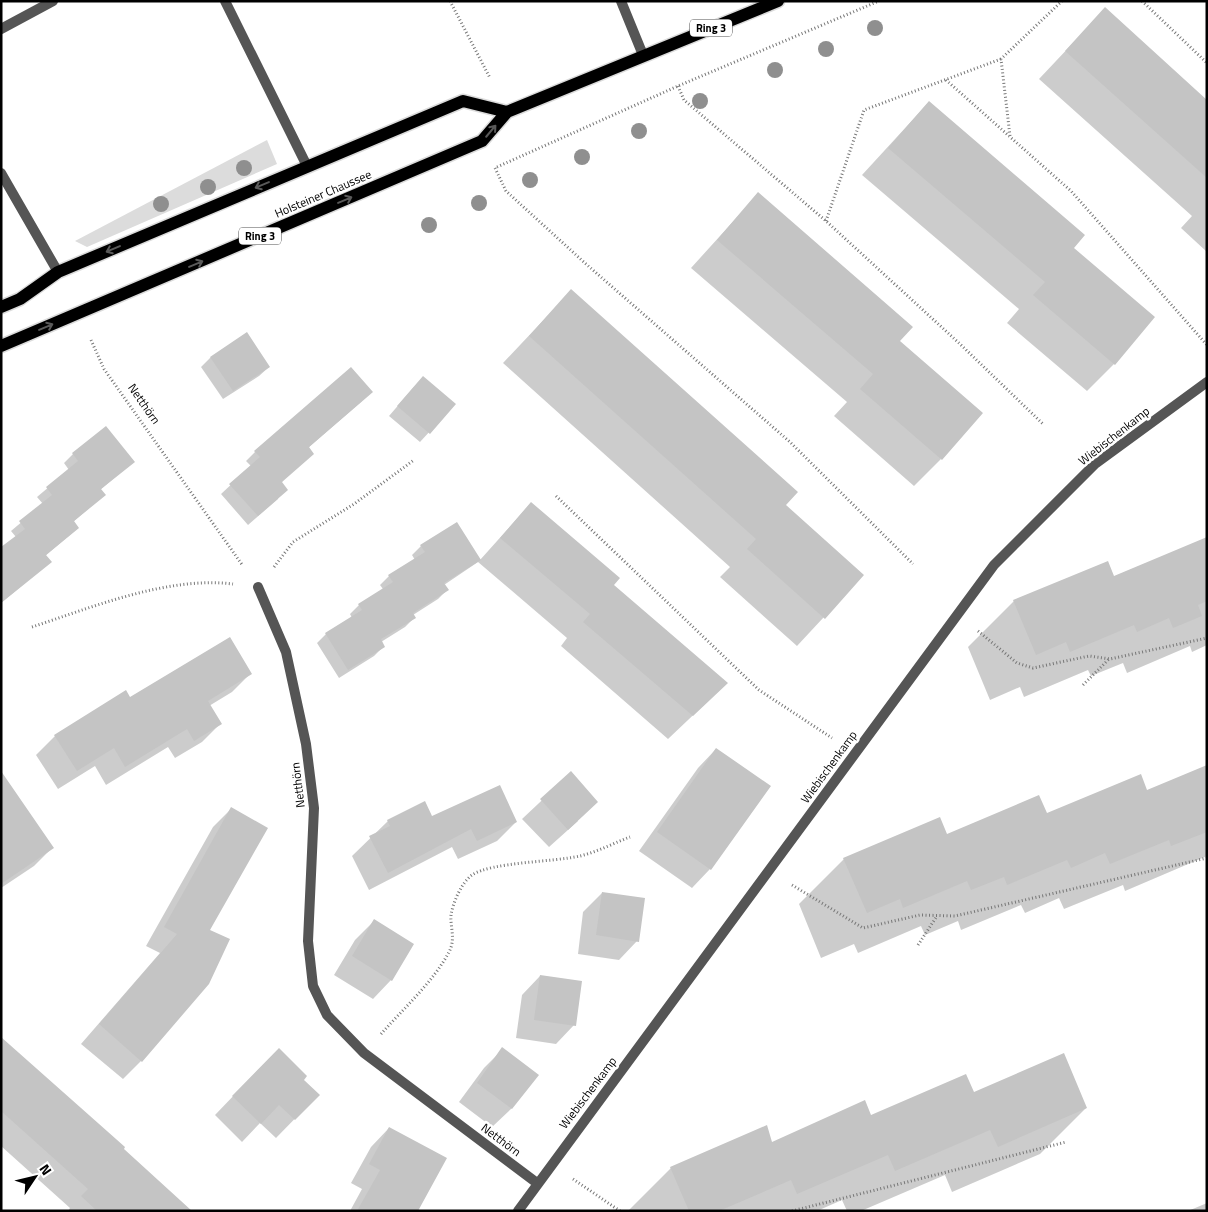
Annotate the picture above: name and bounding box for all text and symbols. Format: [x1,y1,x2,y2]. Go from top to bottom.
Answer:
road number: Ring 3 [690,19,732,36]
one-way arrow [485,125,496,138]
street label: Holsteiner Chaussee [271,165,374,223]
one-way arrow [255,181,270,190]
one-way arrow [337,194,352,204]
road number: Ring 3 [239,228,281,245]
one-way arrow [106,244,121,254]
one-way arrow [188,258,203,268]
one-way arrow [38,322,53,332]
street label: Netthörn [123,379,165,428]
street label: Wiebischenkamp [1074,402,1153,470]
street label: Wiebischenkamp [796,726,862,807]
street label: Netthörn [285,761,310,809]
street label: Wiebischenkamp [554,1053,621,1133]
street label: Netthörn [477,1118,525,1161]
north arrow [10,1152,60,1202]
text: N [35,1159,57,1179]

